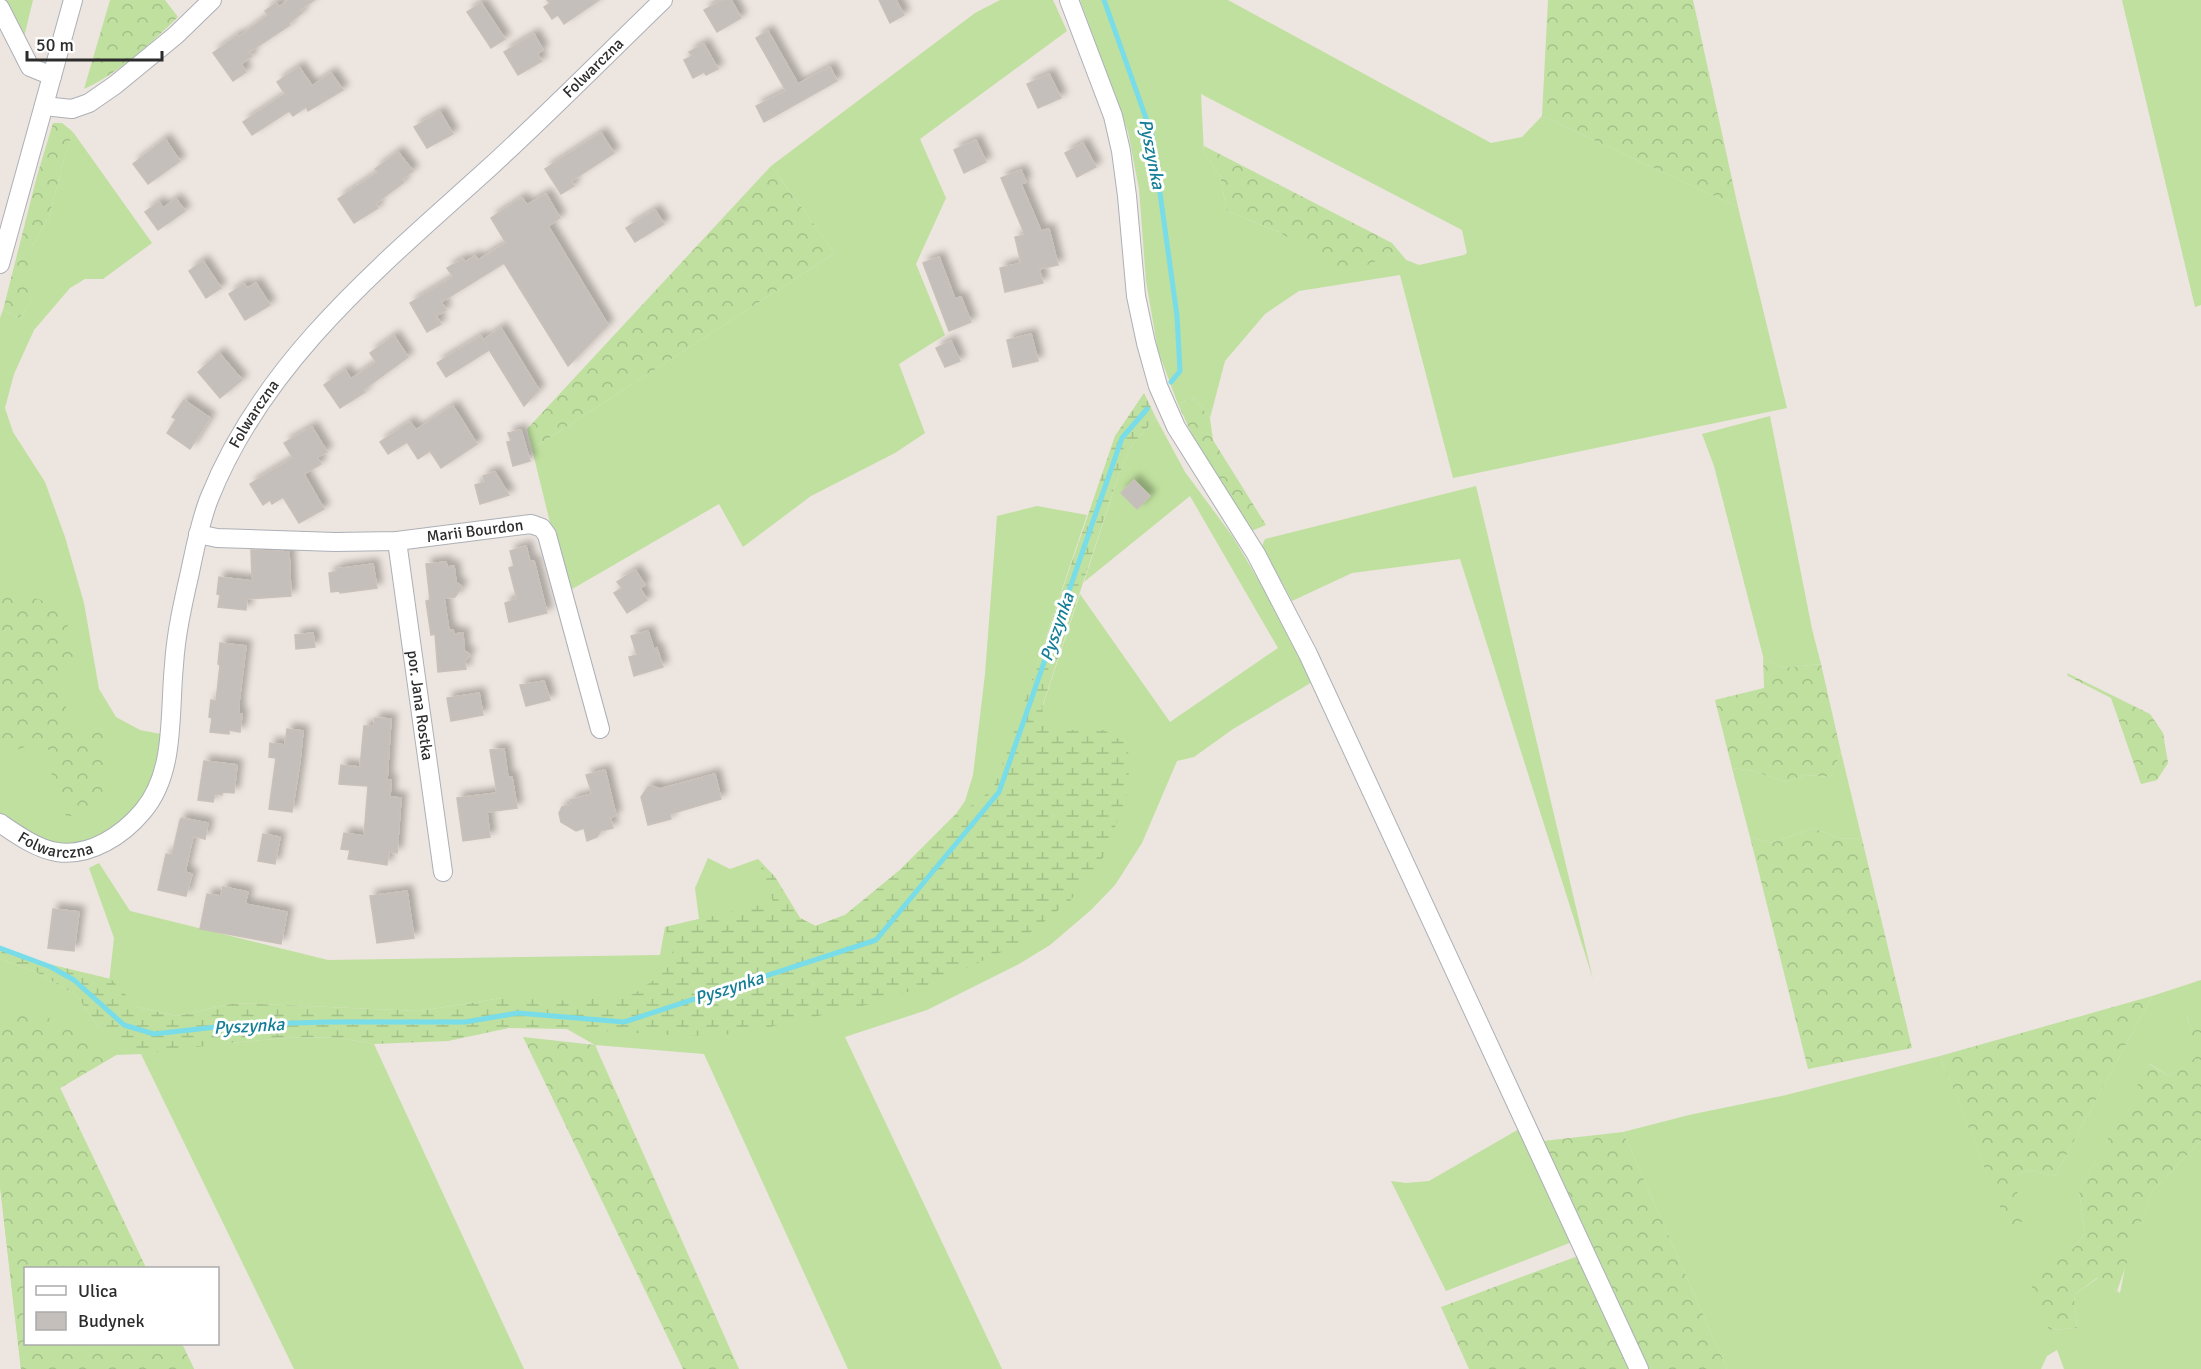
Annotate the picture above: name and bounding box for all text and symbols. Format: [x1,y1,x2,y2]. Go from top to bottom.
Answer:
scale bar [27,24,162,62]
text: 50 m [36,34,74,56]
street label: Folwarczna [559,34,628,102]
water label: Pyszynka [1134,117,1170,192]
street label: Folwarczna [225,376,284,452]
street label: Marii Bourdon [425,515,525,547]
water label: Pyszynka [1035,589,1079,664]
street label: por. Jana Rostka [402,649,437,762]
street label: Folwarczna [14,827,96,863]
water label: Pyszynka [692,966,767,1009]
water label: Pyszynka [213,1013,286,1039]
legend [24,1267,219,1345]
text: Ulica [78,1280,118,1302]
text: Budynek [78,1310,145,1332]

